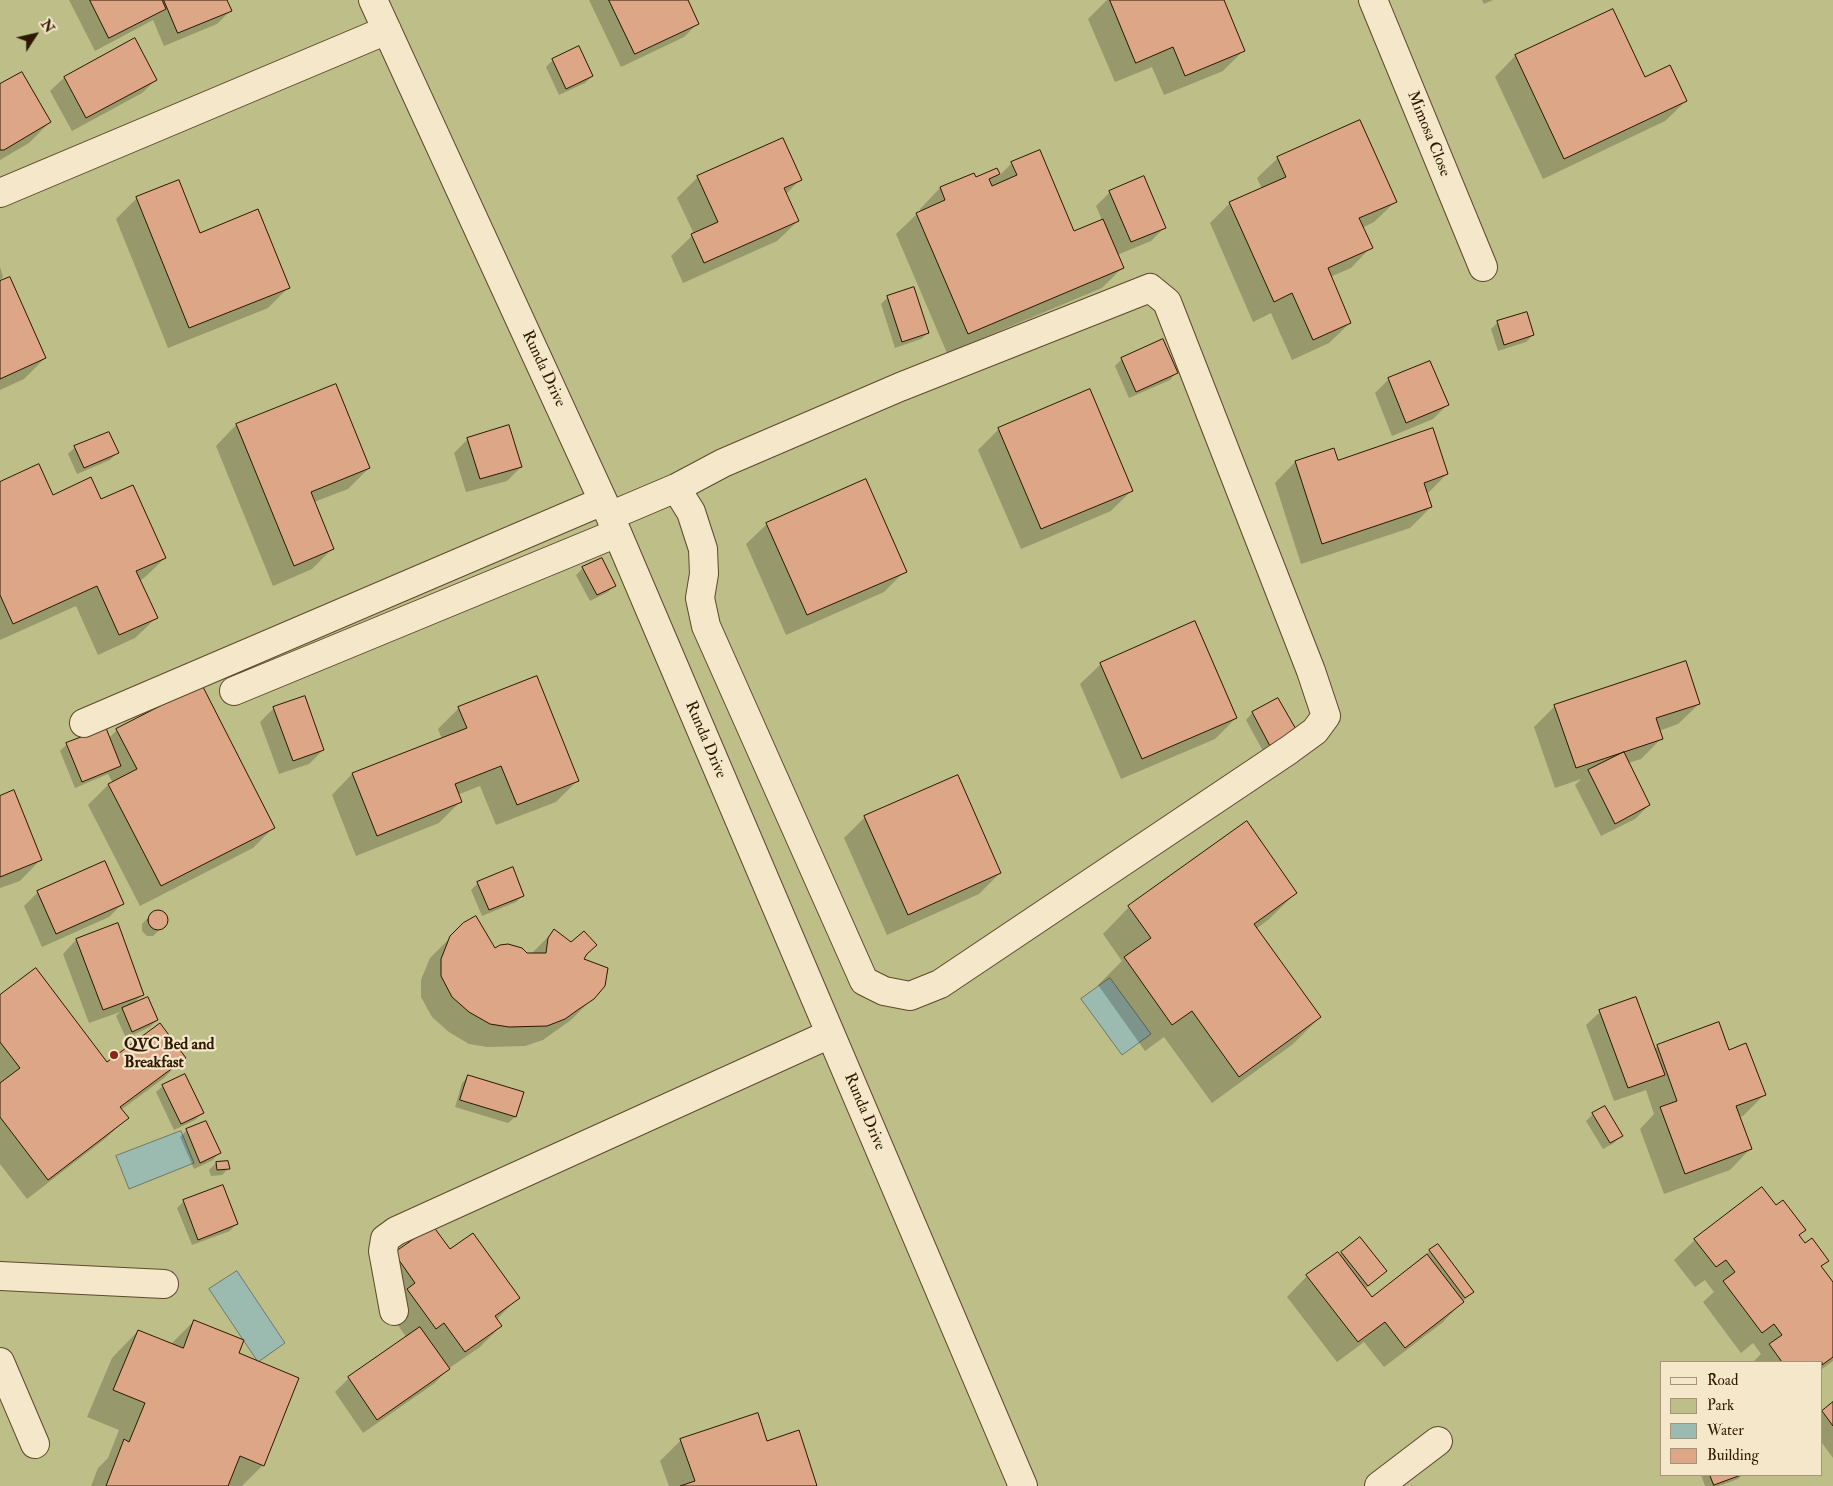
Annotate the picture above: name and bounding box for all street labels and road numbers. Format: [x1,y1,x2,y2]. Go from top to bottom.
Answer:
street label: Mimosa Close [1402,88,1454,180]
street label: Runda Drive [517,328,569,410]
street label: Runda Drive [680,698,730,782]
street label: Runda Drive [839,1070,889,1154]

